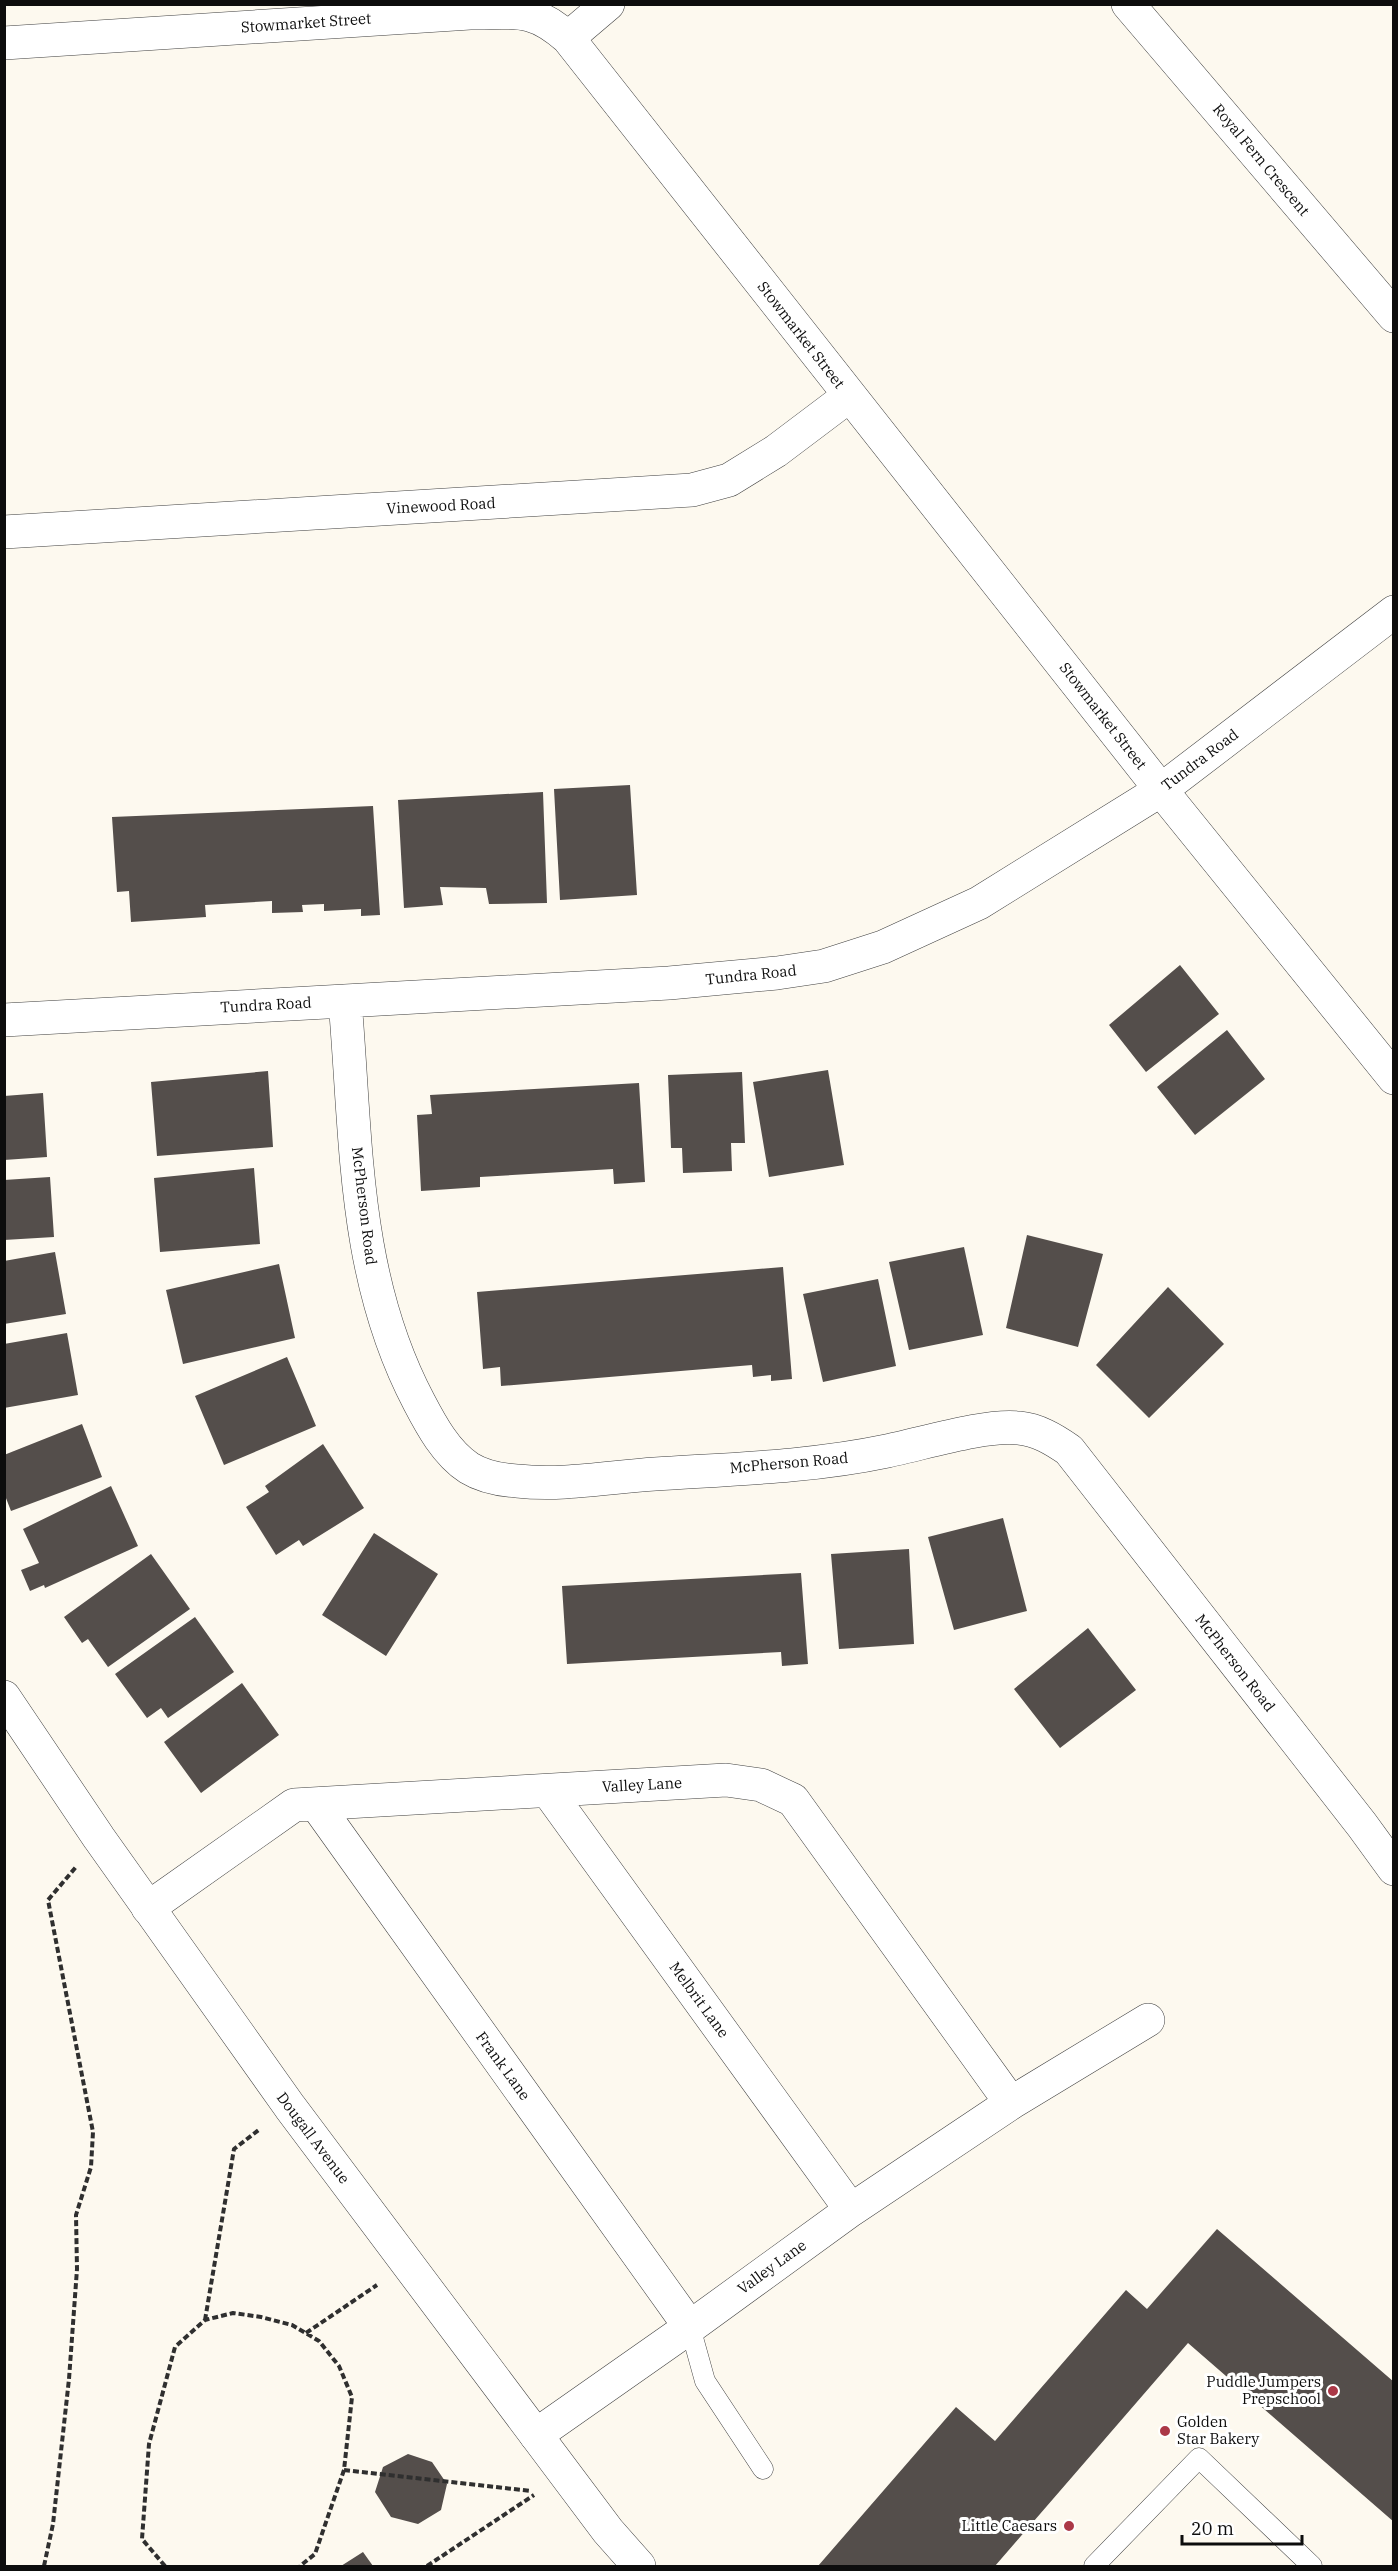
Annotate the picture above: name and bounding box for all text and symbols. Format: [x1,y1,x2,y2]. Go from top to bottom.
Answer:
street label: Stowmarket Street [240,8,372,37]
street label: Royal Fern Crescent [1209,100,1314,220]
street label: Stowmarket Street [754,277,849,392]
street label: Vinewood Road [386,493,496,518]
street label: Stowmarket Street [1056,658,1151,773]
street label: Tundra Road [1157,724,1242,795]
street label: Tundra Road [704,960,797,989]
street label: Tundra Road [220,993,312,1016]
street label: McPherson Road [348,1146,381,1266]
street label: McPherson Road [729,1448,849,1477]
street label: McPherson Road [1191,1610,1279,1715]
street label: Valley Lane [601,1773,683,1796]
street label: Melbrit Lane [665,1958,733,2041]
street label: Frank Lane [472,2028,535,2104]
street label: Dougall Avenue [273,2088,354,2187]
street label: Valley Lane [734,2235,810,2298]
place label: Puddle Jumpers Prepschool [1206,2372,1321,2408]
marker: Puddle Jumpers Prepschool [1326,2384,1340,2398]
place label: Golden Star Bakery [1177,2412,1259,2448]
marker: Golden Star Bakery [1158,2424,1172,2438]
scale bar [1182,2508,1302,2546]
place label: Little Caesars [962,2516,1057,2535]
text: 20 m [1191,2517,1234,2540]
marker: Little Caesars [1062,2519,1076,2533]

